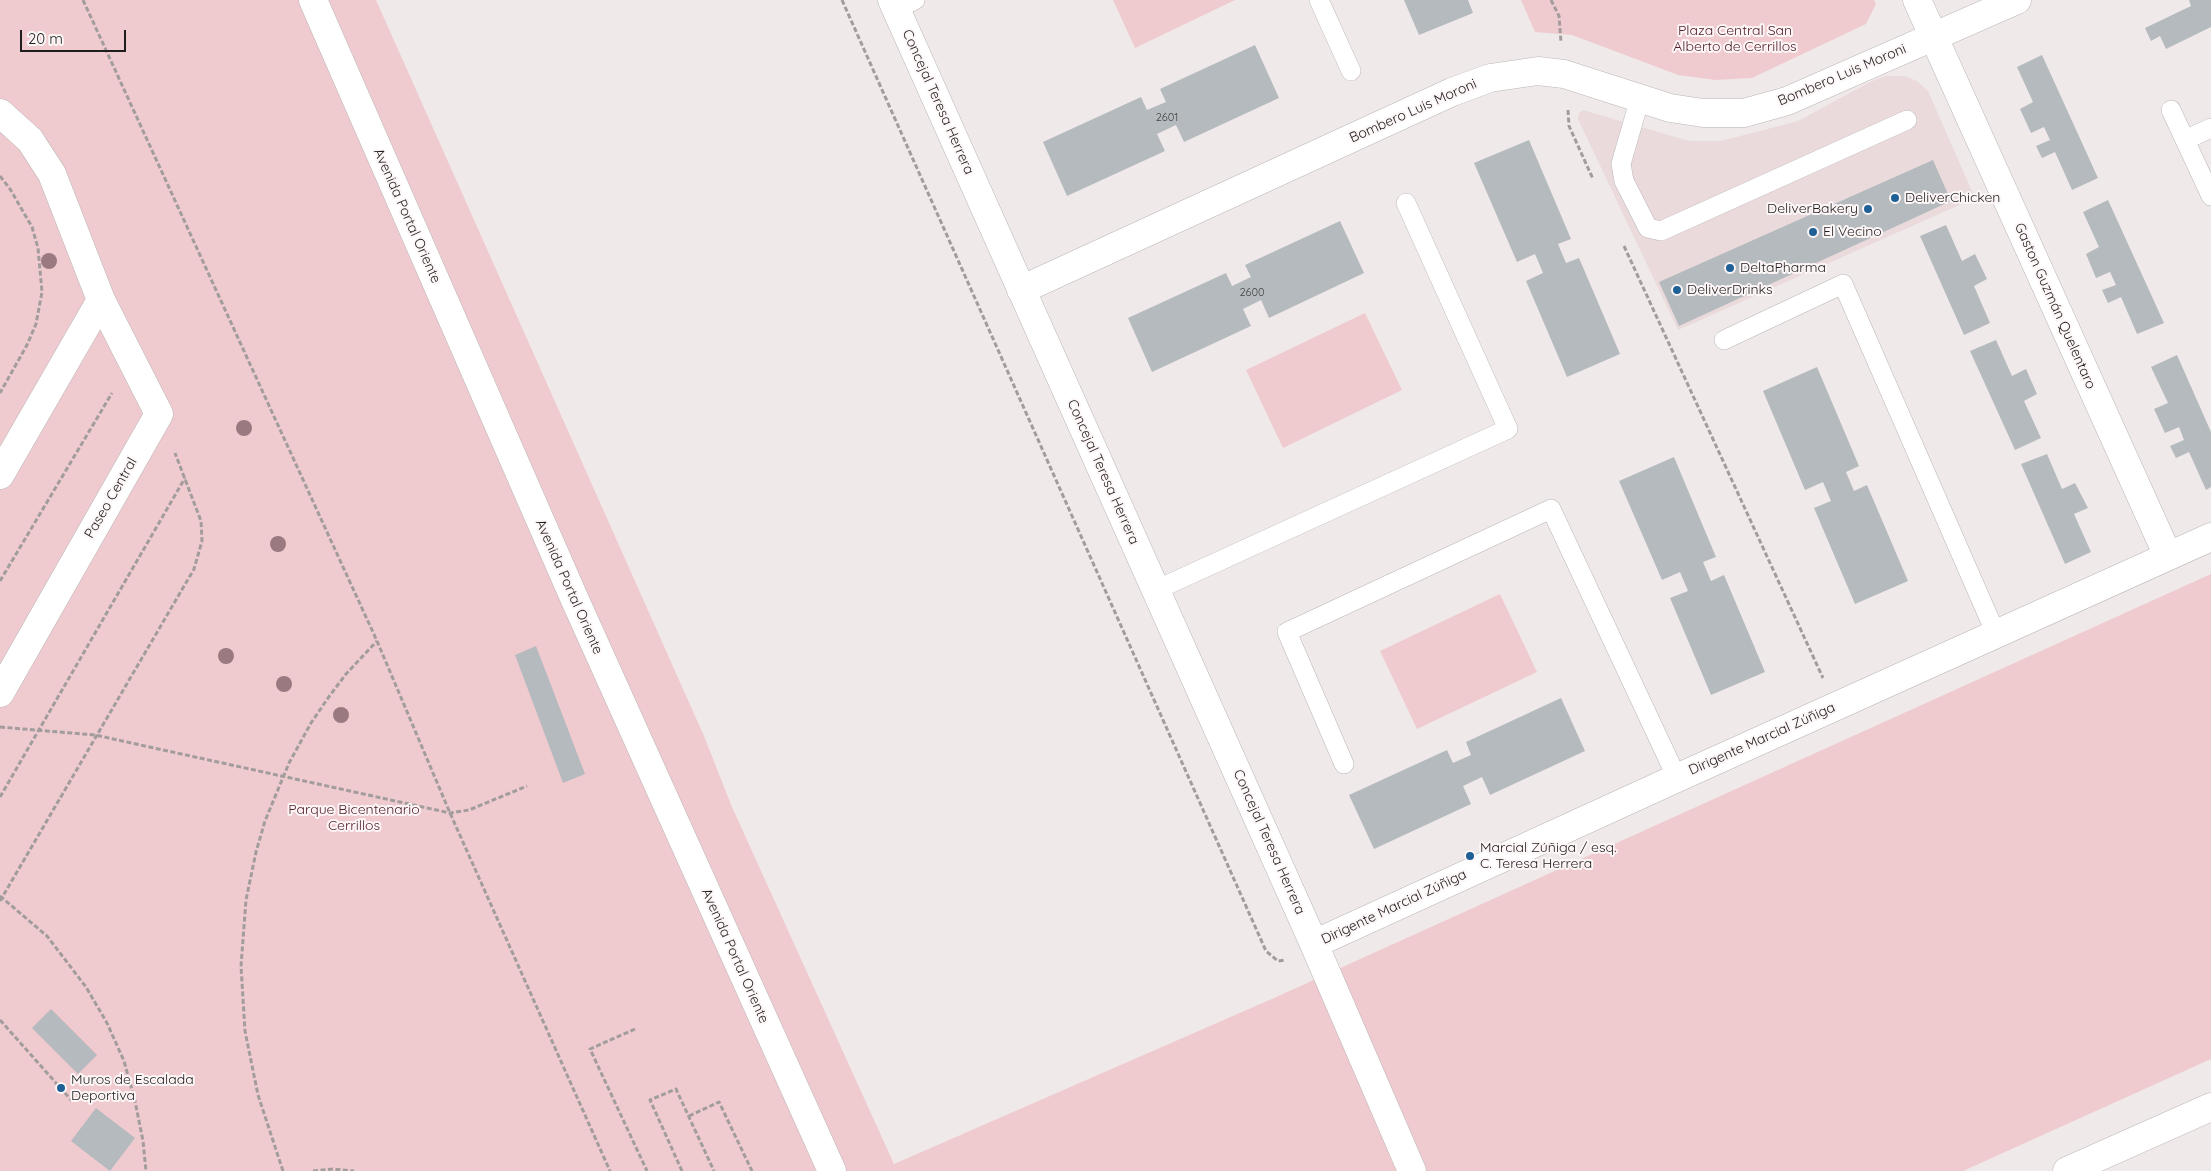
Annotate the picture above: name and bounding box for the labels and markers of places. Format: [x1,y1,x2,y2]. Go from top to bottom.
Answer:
place label: DeliverChicken [1905,190,2000,206]
marker: DeliverChicken [1889,192,1901,204]
place label: DeliverBakery [1767,201,1858,217]
marker: DeliverBakery [1862,203,1874,215]
place label: El Vecino [1823,224,1882,240]
marker: El Vecino [1807,226,1819,238]
place label: DeltaPharma [1740,260,1826,276]
marker: DeltaPharma [1724,262,1736,274]
place label: DeliverDrinks [1687,282,1772,298]
marker: DeliverDrinks [1671,284,1683,296]
place label: Marcial Zúñiga / esq. C. Teresa Herrera [1480,840,1617,872]
marker: Marcial Zúñiga / esq. C. Teresa Herrera [1464,850,1476,862]
place label: Muros de Escalada Deportiva [71,1072,194,1104]
marker: Muros de Escalada Deportiva [55,1082,67,1094]

